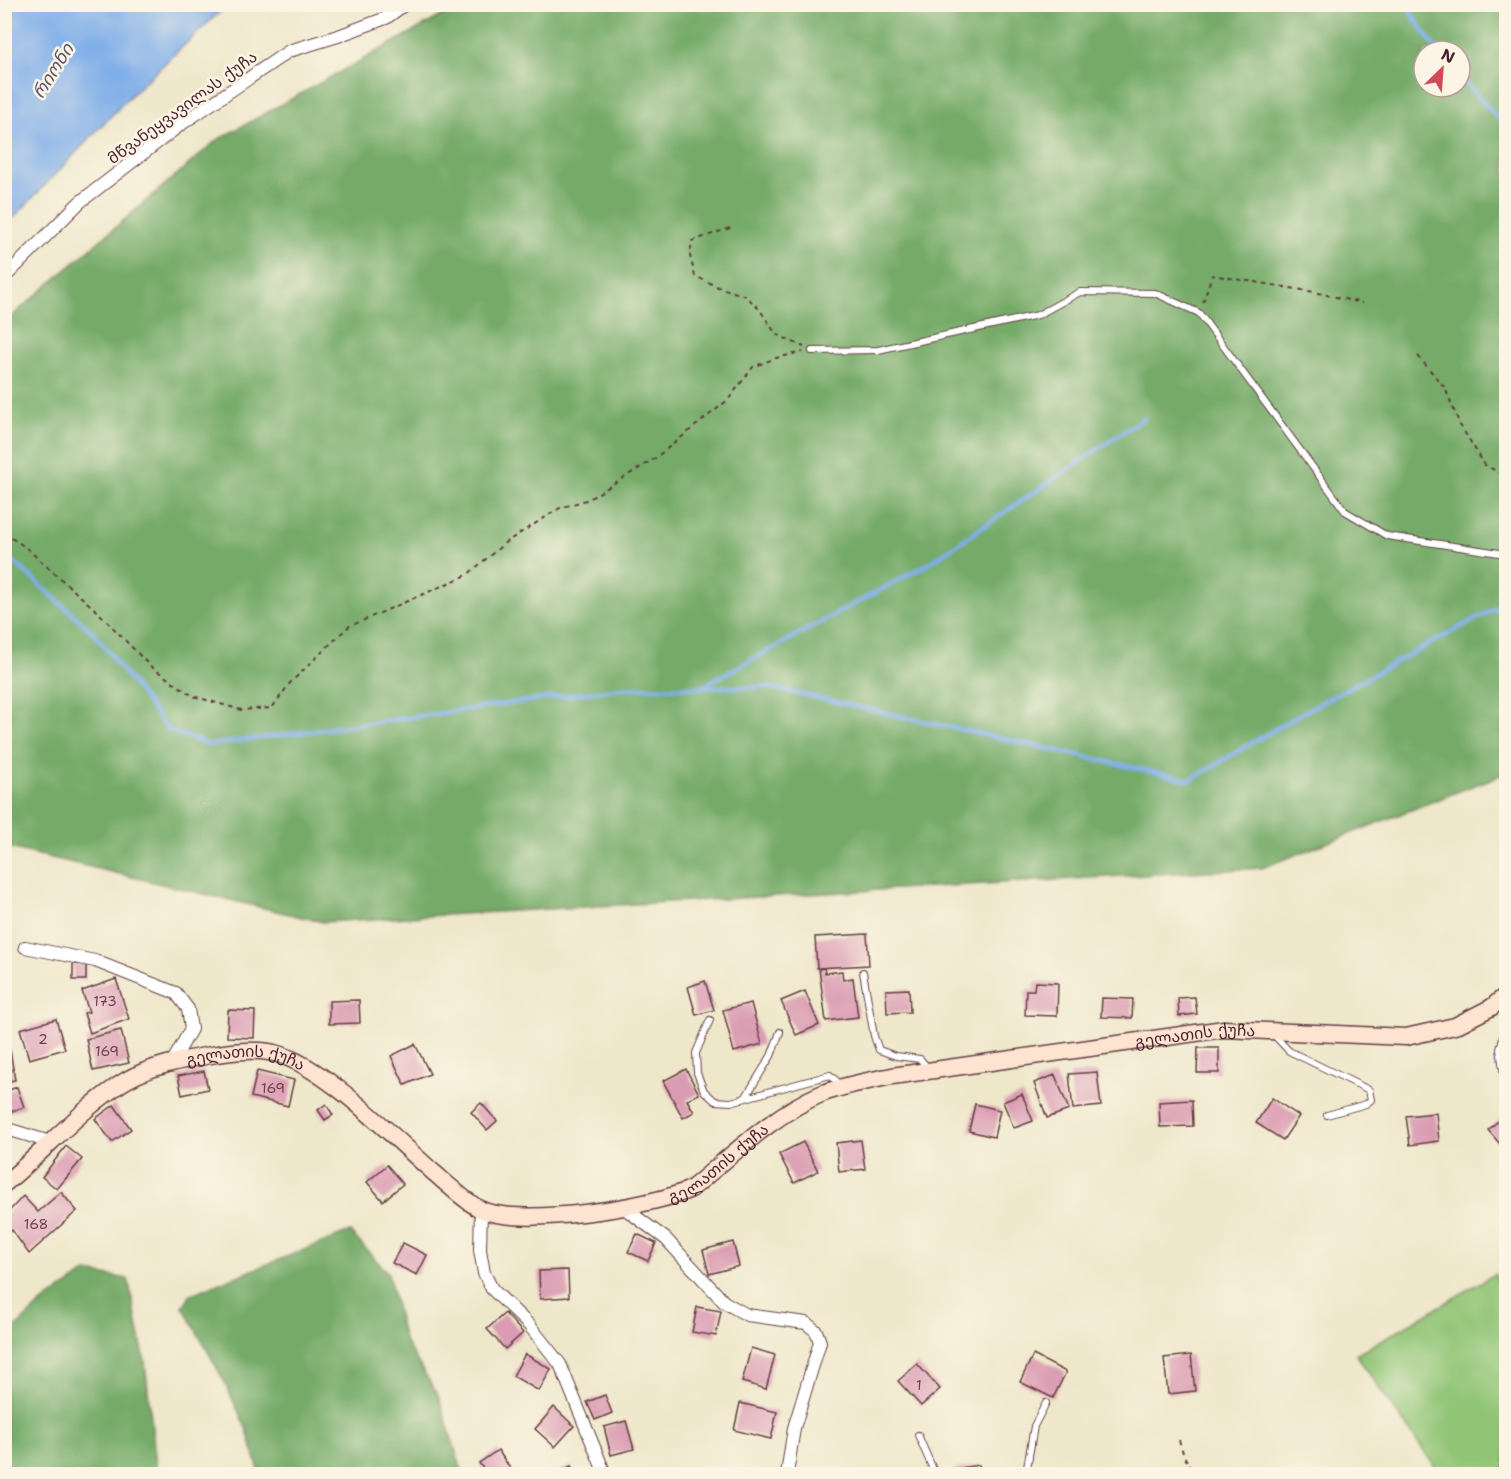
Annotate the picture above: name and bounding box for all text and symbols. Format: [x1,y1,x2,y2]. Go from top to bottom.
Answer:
water label: რიონი [27,38,80,103]
north arrow [1412,39,1472,99]
text: N [1438,44,1458,68]
street label: მწვანეყვავილას ქუჩა [103,46,261,169]
house number: 173 [93,992,117,1010]
street label: გელათის ქუჩა [1134,1019,1256,1052]
house number: 2 [38,1030,48,1048]
street label: გელათის ქუჩა [184,1041,309,1075]
house number: 169 [95,1042,119,1060]
house number: 169 [261,1079,285,1097]
street label: გელათის ქუჩა [666,1119,773,1207]
house number: 168 [24,1215,48,1233]
house number: 1 [916,1376,922,1394]

